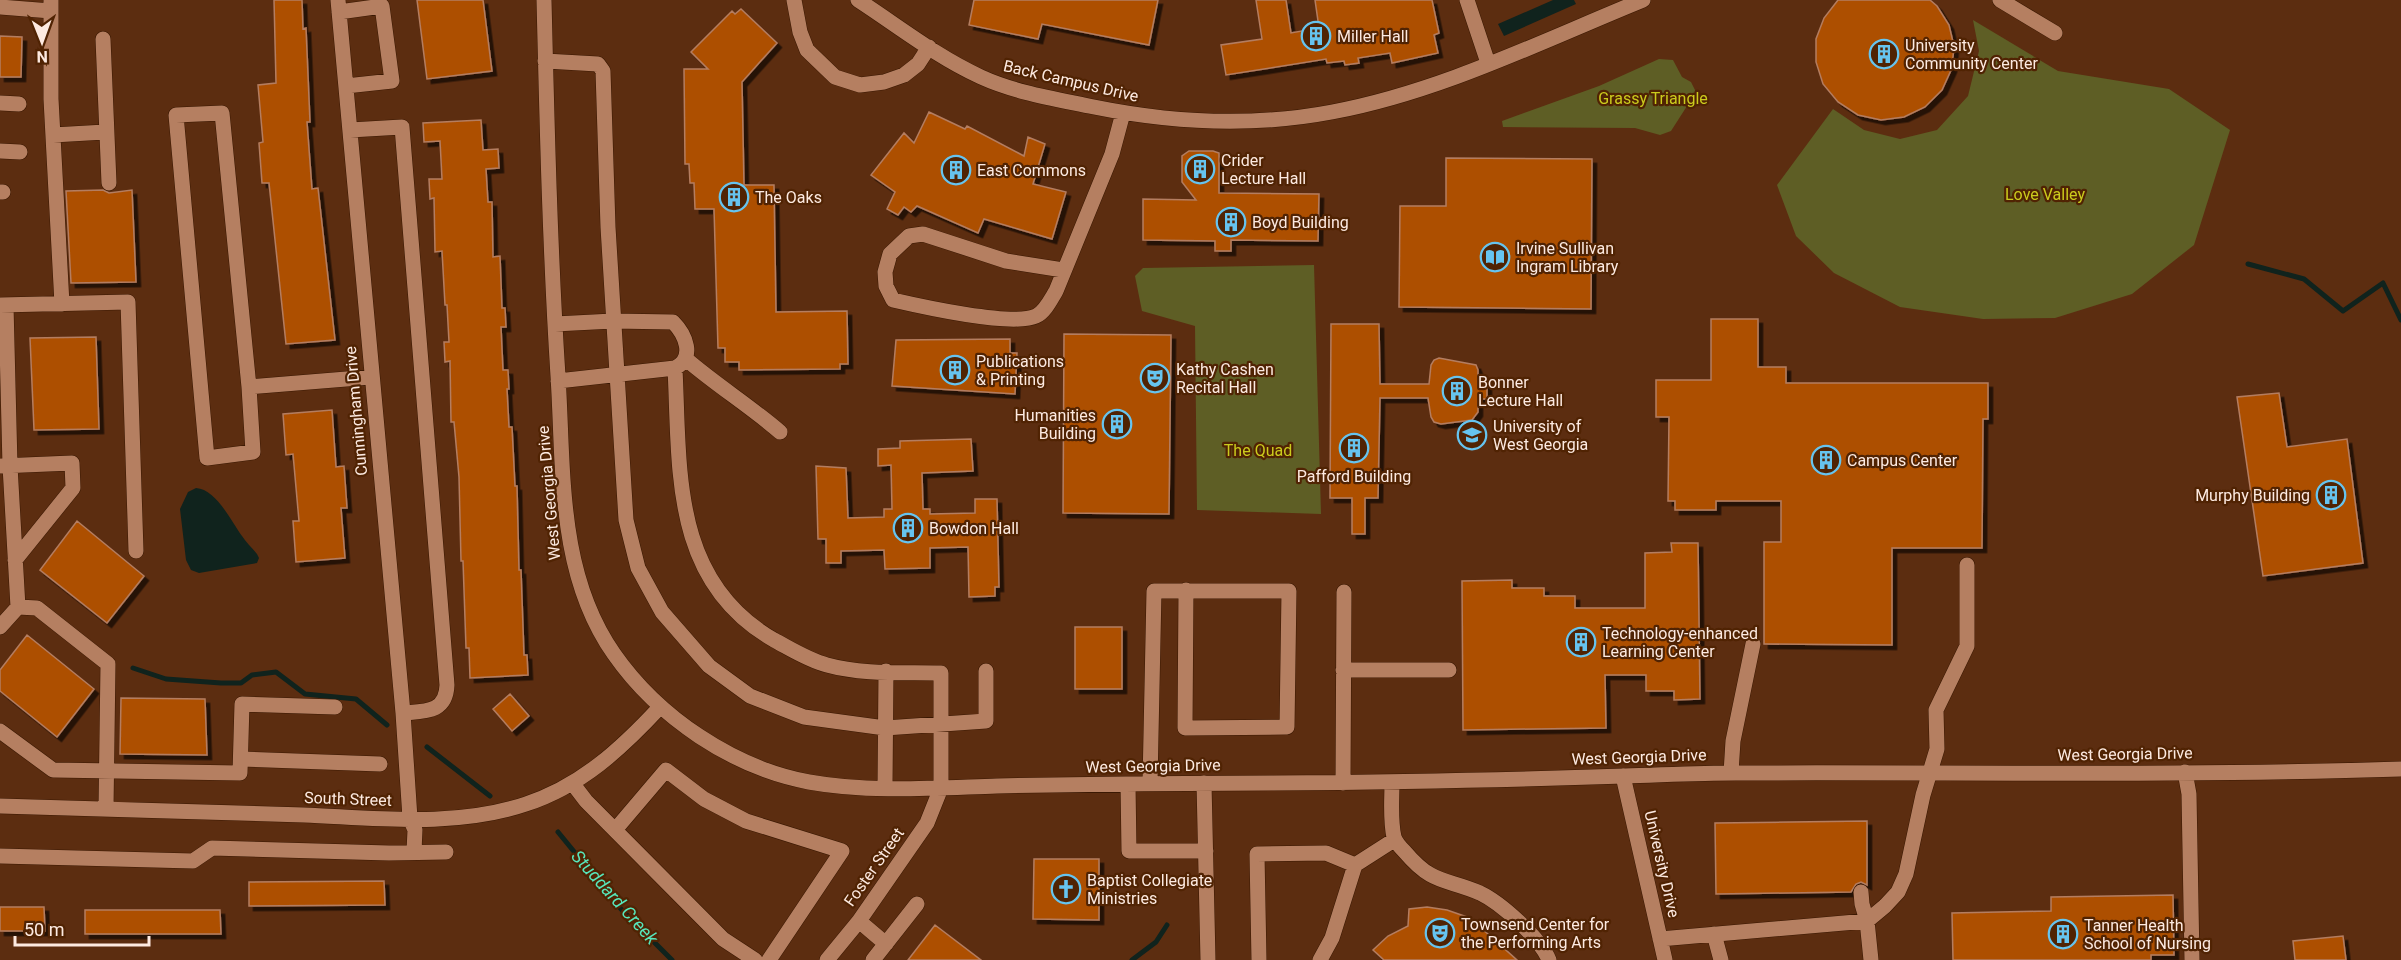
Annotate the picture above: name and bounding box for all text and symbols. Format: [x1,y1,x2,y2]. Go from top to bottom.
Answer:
north arrow [12,12,72,72]
building icon: Miller Hall [1300,20,1332,52]
place label: Miller Hall [1337,27,1408,46]
place label: University Community Center [1905,36,2038,73]
building icon: University Community Center [1868,38,1900,70]
text: N [36,47,48,66]
street label: Back Campus Drive [1002,56,1140,106]
park label: Grassy Triangle [1598,89,1708,108]
place label: Crider Lecture Hall [1221,151,1306,188]
building icon: Crider Lecture Hall [1184,153,1216,185]
building icon: East Commons [940,154,972,186]
place label: East Commons [977,161,1086,180]
building icon: The Oaks [718,181,750,213]
park label: Love Valley [2005,185,2085,204]
place label: The Oaks [755,188,822,207]
building icon: Boyd Building [1215,206,1247,238]
place label: Boyd Building [1252,213,1349,232]
place label: Irvine Sullivan Ingram Library [1516,239,1619,276]
library icon: Irvine Sullivan Ingram Library [1479,241,1511,273]
street label: Cunningham Drive [341,345,371,477]
place label: Publications & Printing [976,352,1064,389]
building icon: Publications & Printing [939,354,971,386]
place label: Kathy Cashen Recital Hall [1176,360,1274,397]
theatre icon: Kathy Cashen Recital Hall [1139,362,1171,394]
place label: Bonner Lecture Hall [1478,373,1563,410]
building icon: Bonner Lecture Hall [1441,375,1473,407]
place label: Humanities Building [1014,406,1096,443]
building icon: Humanities Building [1101,408,1133,440]
place label: University of West Georgia [1493,417,1588,454]
school or university icon: University of West Georgia [1456,419,1488,451]
street label: West Georgia Drive [534,425,564,561]
building icon: Pafford Building [1338,432,1370,464]
park label: The Quad [1224,441,1292,460]
building icon: Campus Center [1810,444,1842,476]
place label: Campus Center [1847,451,1958,470]
place label: Pafford Building [1297,467,1411,486]
building icon: Murphy Building [2315,479,2347,511]
place label: Murphy Building [2195,486,2310,505]
building icon: Bowdon Hall [892,512,924,544]
place label: Bowdon Hall [929,519,1019,538]
place label: Technology-enhanced Learning Center [1602,624,1758,661]
building icon: Technology-enhanced Learning Center [1565,626,1597,658]
street label: West Georgia Drive [2057,743,2193,765]
street label: West Georgia Drive [1571,745,1707,769]
street label: West Georgia Drive [1085,755,1221,777]
street label: South Street [304,788,392,810]
street label: University Drive [1640,809,1684,919]
street label: Foster Street [840,824,908,910]
water label: Studdard Creek [567,846,664,949]
place label: Baptist Collegiate Ministries [1087,871,1212,908]
church icon: Baptist Collegiate Ministries [1050,873,1082,905]
scale bar [15,909,148,947]
place label: Townsend Center for the Performing Arts [1461,915,1610,952]
place label: Tanner Health School of Nursing [2084,916,2211,953]
theatre icon: Townsend Center for the Performing Arts [1424,917,1456,949]
building icon: Tanner Health School of Nursing [2047,918,2079,950]
text: 50 m [24,919,64,940]

